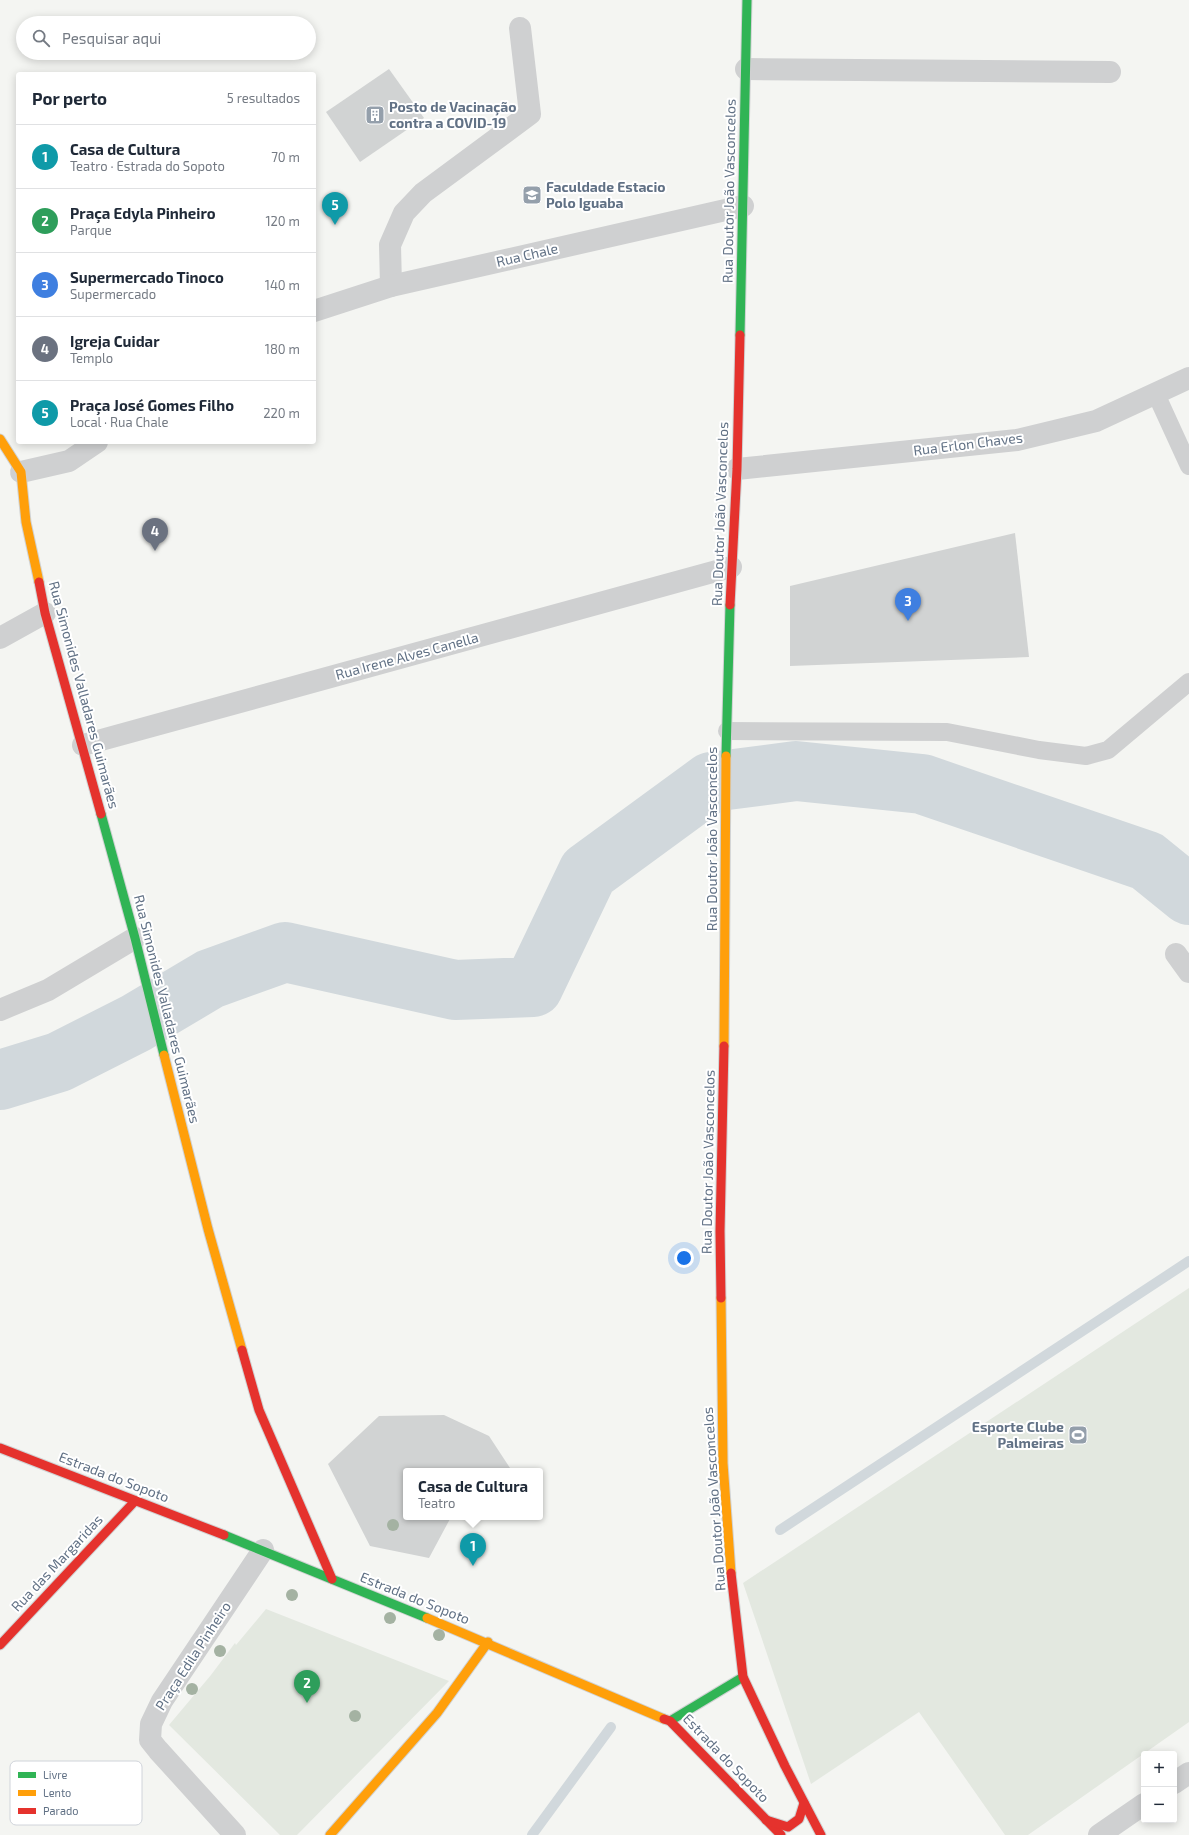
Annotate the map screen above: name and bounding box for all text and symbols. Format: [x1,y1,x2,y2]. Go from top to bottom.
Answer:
search box [16,16,316,60]
icon: search [30,27,52,49]
text: Pesquisar aqui [62,29,161,47]
text: Por perto [32,88,107,108]
text: 5 resultados [227,90,300,106]
place label: Posto de Vacinação contra a COVID-19 [389,98,517,131]
street label: Rua Doutor João Vasconcelos [718,99,739,283]
building icon: Posto de Vacinação contra a COVID-19 [364,104,386,126]
text: Casa de Cultura [70,140,180,158]
text: 1 [42,149,48,165]
text: 70 m [271,149,300,165]
text: Teatro · Estrada do Sopoto [70,158,225,174]
place label: Faculdade Estacio Polo Iguaba [546,178,666,211]
school or university icon: Faculdade Estacio Polo Iguaba [521,184,543,206]
pin: 5 [322,192,348,225]
text: Praça Edyla Pinheiro [70,204,216,222]
text: 2 [41,213,49,229]
text: 120 m [265,213,300,229]
text: Parque [70,222,112,238]
street label: Rua Chale [494,239,559,270]
text: Supermercado Tinoco [70,268,224,286]
text: 3 [41,277,49,293]
text: 140 m [265,277,300,293]
text: Supermercado [70,286,156,302]
text: Igreja Cuidar [70,332,160,350]
text: 4 [41,341,49,357]
text: 180 m [265,341,300,357]
text: Templo [70,350,113,366]
text: Praça José Gomes Filho [70,396,234,414]
text: 5 [41,405,49,421]
text: 220 m [263,405,300,421]
text: Local · Rua Chale [70,414,168,430]
street label: Rua Doutor João Vasconcelos [708,421,731,606]
street label: Rua Erlon Chaves [912,428,1024,459]
pin: 4 [142,518,168,551]
street label: Rua Simonides Valladares Guimarães [46,579,123,811]
pin: 3 [895,588,921,621]
street label: Rua Irene Alves Canella [333,628,480,683]
street label: Rua Doutor João Vasconcelos [703,747,720,931]
street label: Rua Simonides Valladares Guimarães [131,893,204,1125]
street label: Rua Doutor João Vasconcelos [697,1070,718,1254]
your location [674,1248,694,1268]
street label: Rua Doutor João Vasconcelos [699,1406,728,1592]
place label: Esporte Clube Palmeiras [972,1418,1064,1451]
sports icon: Esporte Clube Palmeiras [1067,1424,1089,1446]
street label: Estrada do Sopoto [57,1448,172,1505]
popup [403,1468,543,1520]
text: Casa de Cultura [418,1477,528,1495]
text: Teatro [418,1495,456,1511]
street label: Rua das Margaridas [7,1511,106,1615]
pin: 1 [460,1533,486,1566]
street label: Estrada do Sopoto [358,1568,472,1627]
street label: Praça Edila Pinheiro [151,1598,235,1714]
pin: 2 [294,1670,320,1703]
street label: Estrada do Sopoto [680,1710,773,1806]
map controls [1141,1751,1177,1823]
button: + [1141,1751,1177,1787]
legend [10,1761,142,1825]
text: Livre [43,1768,67,1781]
text: Lento [43,1786,71,1799]
button: − [1141,1787,1177,1823]
text: Parado [43,1804,79,1817]

